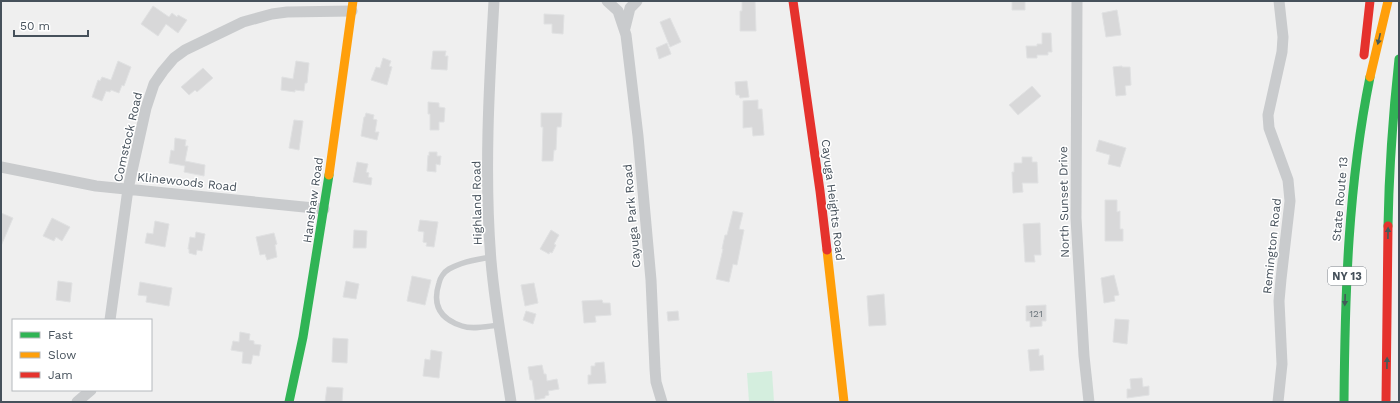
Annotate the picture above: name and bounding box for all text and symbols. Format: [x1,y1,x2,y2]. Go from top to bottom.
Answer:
scale bar [14,12,88,38]
text: 50 m [20,19,50,33]
one-way arrow [1375,33,1381,45]
street label: Comstock Road [111,91,145,183]
street label: Cayuga Heights Road [819,138,847,262]
street label: North Sunset Drive [1056,146,1072,258]
street label: Hanshaw Road [300,156,326,244]
street label: State Route 13 [1329,156,1351,242]
street label: Highland Road [469,161,485,245]
street label: Cayuga Park Road [620,163,644,269]
street label: Klinewoods Road [136,170,238,194]
street label: Remington Road [1260,197,1284,295]
one-way arrow [1385,227,1392,239]
road number: NY 13 [1328,267,1366,285]
one-way arrow [1342,294,1349,306]
house number: 121 [1029,308,1043,319]
legend [12,319,152,391]
text: Fast [48,328,73,342]
text: Slow [48,348,76,362]
one-way arrow [1383,357,1390,369]
text: Jam [48,368,73,382]

